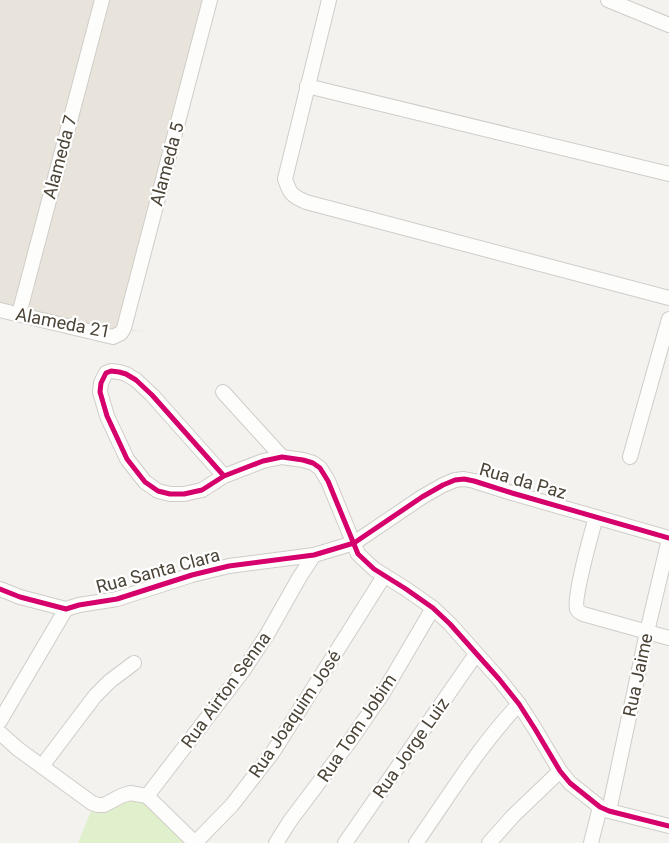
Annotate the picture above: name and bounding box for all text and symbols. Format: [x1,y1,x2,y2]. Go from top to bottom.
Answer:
street label: Alameda 7 [38,113,81,201]
street label: Alameda 5 [145,120,188,208]
street label: Alameda 21 [14,303,112,342]
street label: Rua da Paz [477,458,569,503]
street label: Rua Santa Clara [94,544,222,597]
street label: Rua Airton Senna [176,628,275,752]
street label: Rua Jaime [618,631,657,719]
street label: Rua Joaquim José [244,646,345,781]
street label: Rua Tom Jobim [313,670,400,786]
street label: Rua Jorge Luiz [368,693,453,802]

